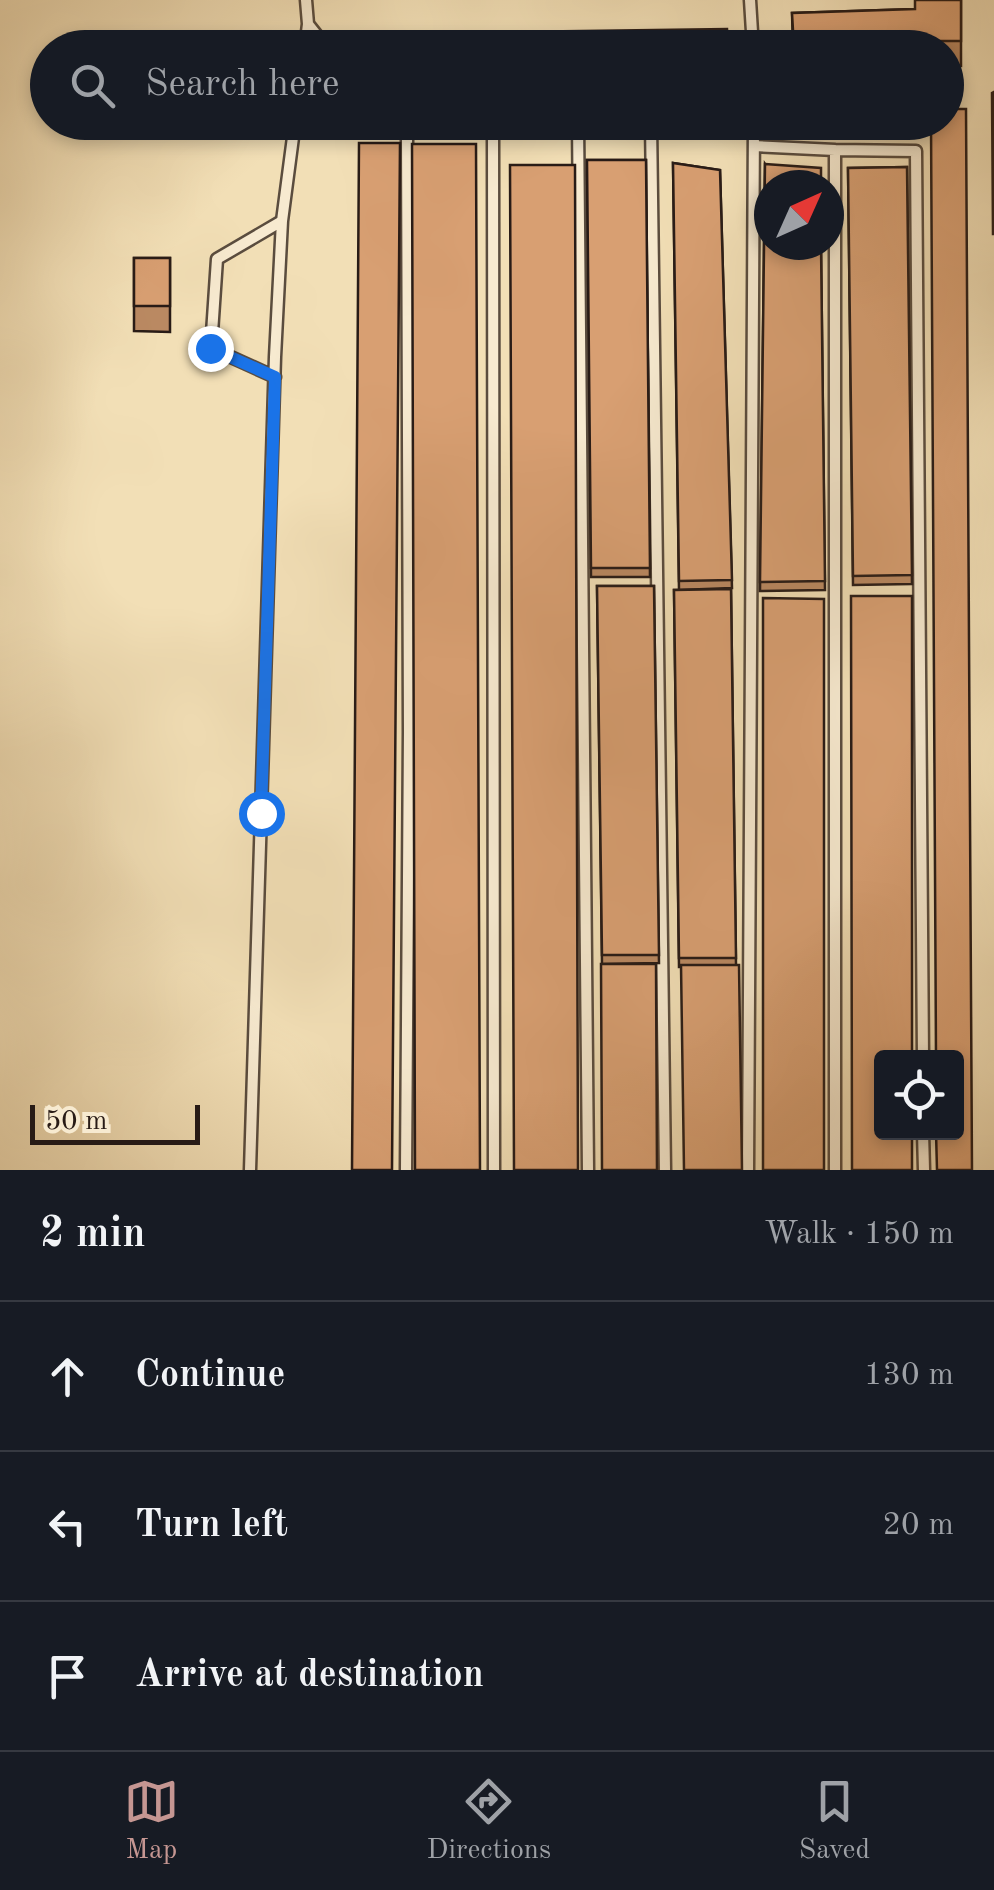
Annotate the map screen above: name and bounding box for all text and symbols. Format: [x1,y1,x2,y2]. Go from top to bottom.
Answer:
search box [30,30,964,140]
icon: search [65,58,120,113]
text: Search here [145,66,340,104]
north arrow [754,170,844,260]
route end [188,326,234,372]
route start [239,791,285,837]
map controls [874,1050,964,1140]
button: locate [874,1050,964,1140]
scale bar [30,1100,200,1144]
text: 50 m [45,1108,108,1136]
text: 2 min [40,1214,146,1256]
text: Walk · 150 m [764,1219,954,1251]
icon: ahead [40,1349,95,1404]
text: Continue [135,1357,285,1395]
text: 130 m [864,1360,954,1392]
icon: left [40,1499,95,1554]
text: Turn left [135,1507,288,1545]
text: 20 m [883,1510,954,1542]
icon: arrive [40,1649,95,1704]
text: Arrive at destination [135,1657,484,1695]
tab: Map [124,1774,179,1869]
tab: Directions [427,1774,551,1869]
tab: Saved [799,1774,870,1869]

